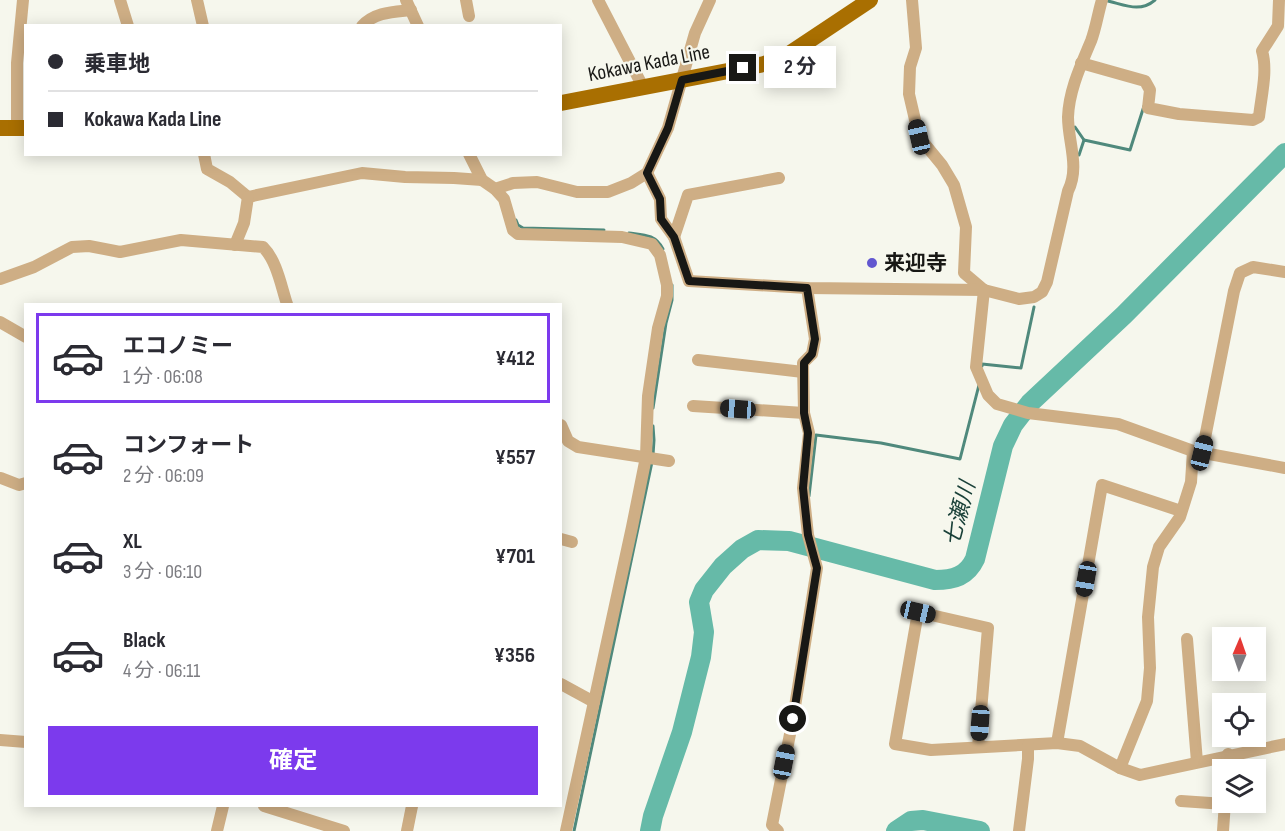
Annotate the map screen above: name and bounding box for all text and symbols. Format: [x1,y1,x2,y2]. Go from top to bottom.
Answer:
street label: Kokawa Kada Line [586,39,712,87]
callout: 2 分 [764,47,836,89]
text: 乗車地 [84,51,150,78]
route end [729,54,756,81]
text: 2 分 [784,55,816,79]
text: Kokawa Kada Line [84,106,221,133]
car [906,117,932,157]
place label: 来迎寺 [884,251,947,276]
marker: 来迎寺 [865,256,879,270]
icon: car [51,331,105,385]
text: エコノミー [123,333,233,360]
text: ¥412 [495,345,535,372]
text: 1 分 · 06:08 [123,365,203,389]
car [719,399,757,419]
icon: car [51,430,105,484]
text: コンフォート [123,432,254,459]
car [1189,433,1215,473]
text: ¥557 [495,444,535,471]
text: 2 分 · 06:09 [123,464,204,488]
water label: 七瀬川 [938,477,982,549]
text: XL [123,528,142,555]
icon: car [51,529,105,583]
text: ¥701 [495,543,535,570]
text: 3 分 · 06:10 [123,560,202,584]
car [1074,560,1098,598]
car [898,599,938,625]
text: Black [123,627,165,654]
north arrow [1212,627,1266,681]
map controls [1212,627,1266,813]
icon: car [51,628,105,682]
text: ¥356 [494,642,535,669]
text: 4 分 · 06:11 [123,659,200,683]
button: locate [1212,693,1266,747]
car [970,704,990,742]
route start [779,705,806,732]
button: 確定 [48,726,538,795]
car [772,743,796,781]
button: layers [1212,759,1266,813]

